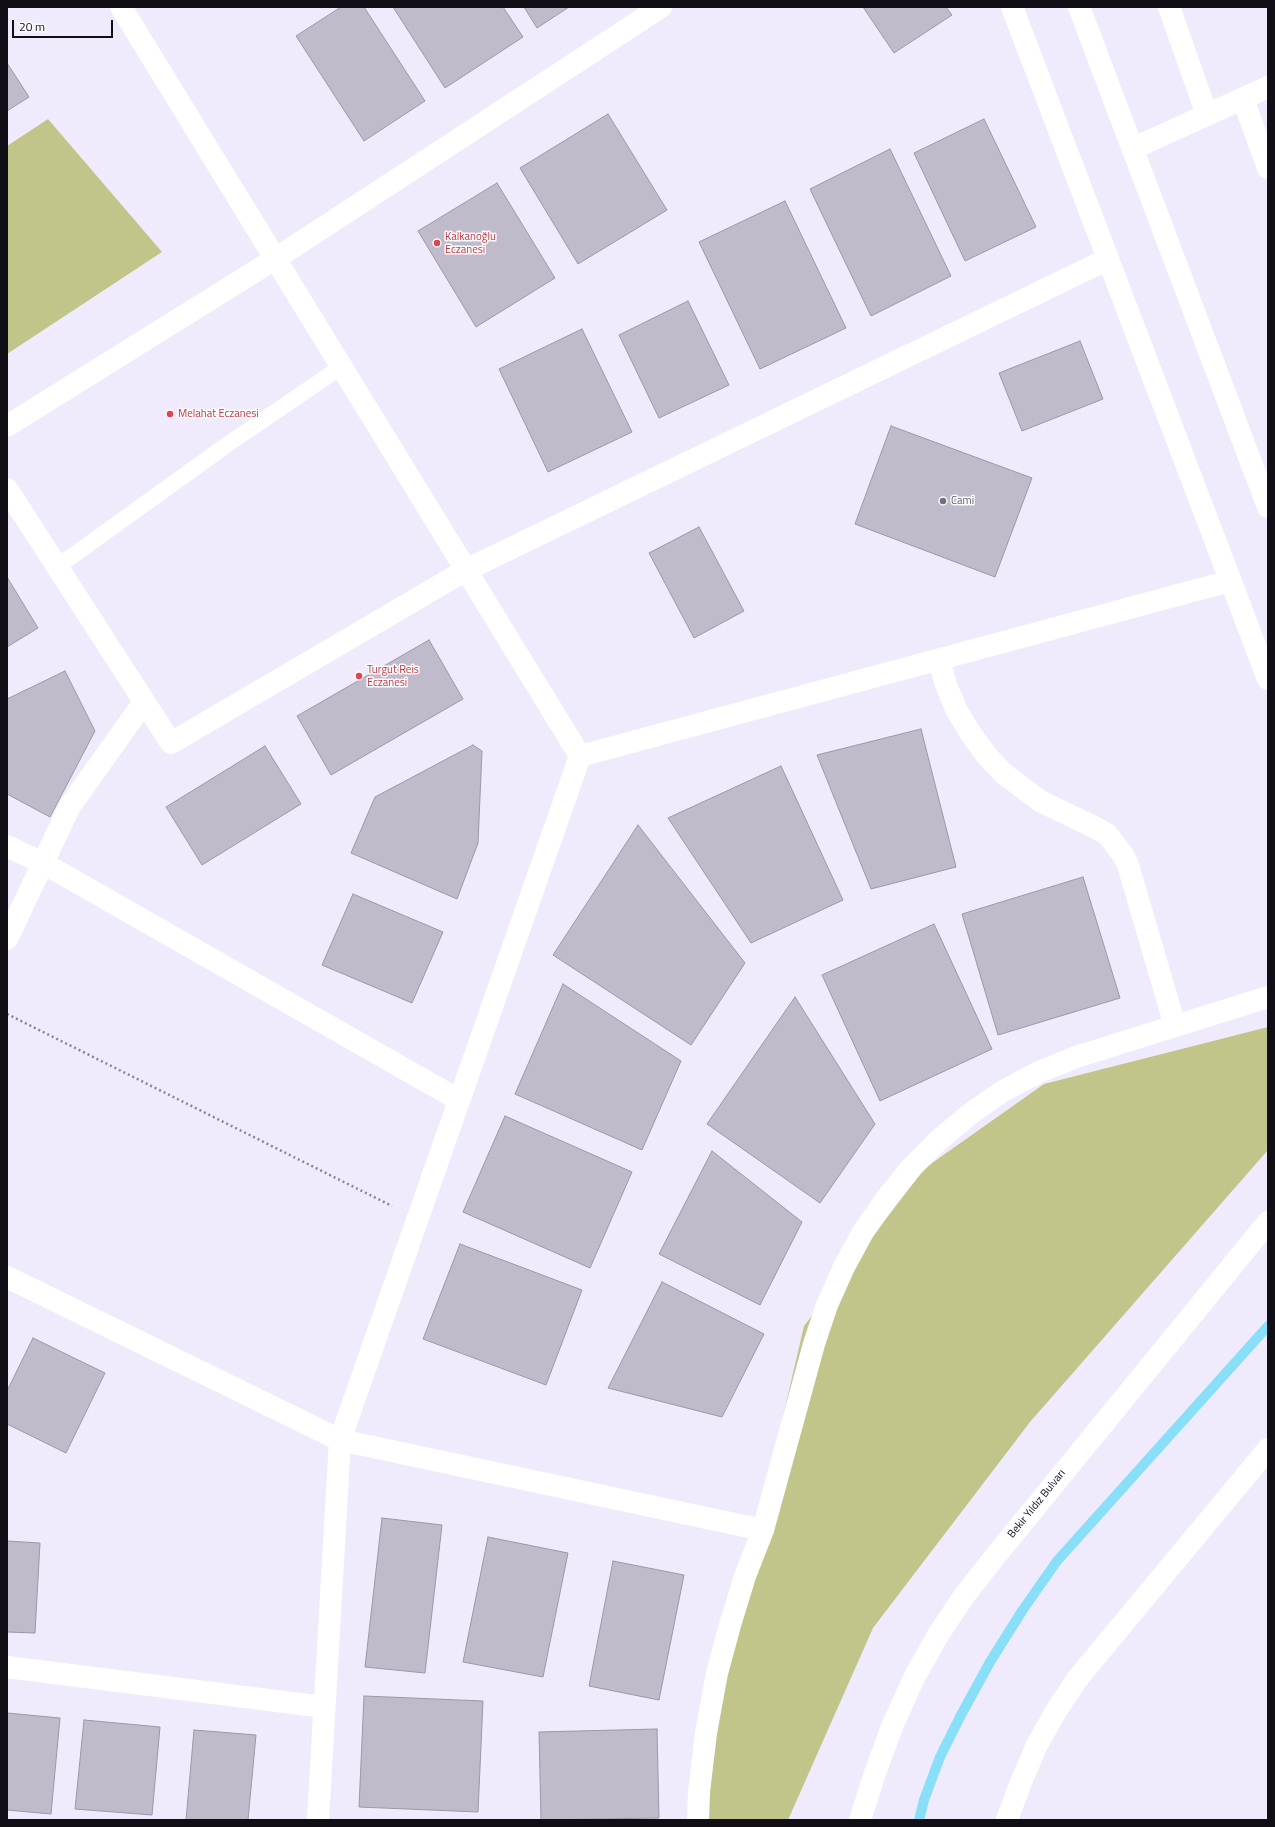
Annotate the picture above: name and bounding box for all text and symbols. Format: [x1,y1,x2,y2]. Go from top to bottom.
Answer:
scale bar [14,12,115,38]
text: 20 m [19,17,45,36]
place label: Kalkanoğlu Eczanesi [445,230,496,256]
marker: Kalkanoğlu Eczanesi [432,238,442,248]
place label: Melahat Eczanesi [178,407,259,421]
marker: Melahat Eczanesi [165,409,175,419]
place label: Cami [951,494,974,508]
marker: Cami [938,496,948,506]
place label: Turgut Reis Eczanesi [367,663,419,689]
marker: Turgut Reis Eczanesi [354,671,364,681]
street label: Bekir Yıldız Bulvarı [1005,1467,1069,1541]

